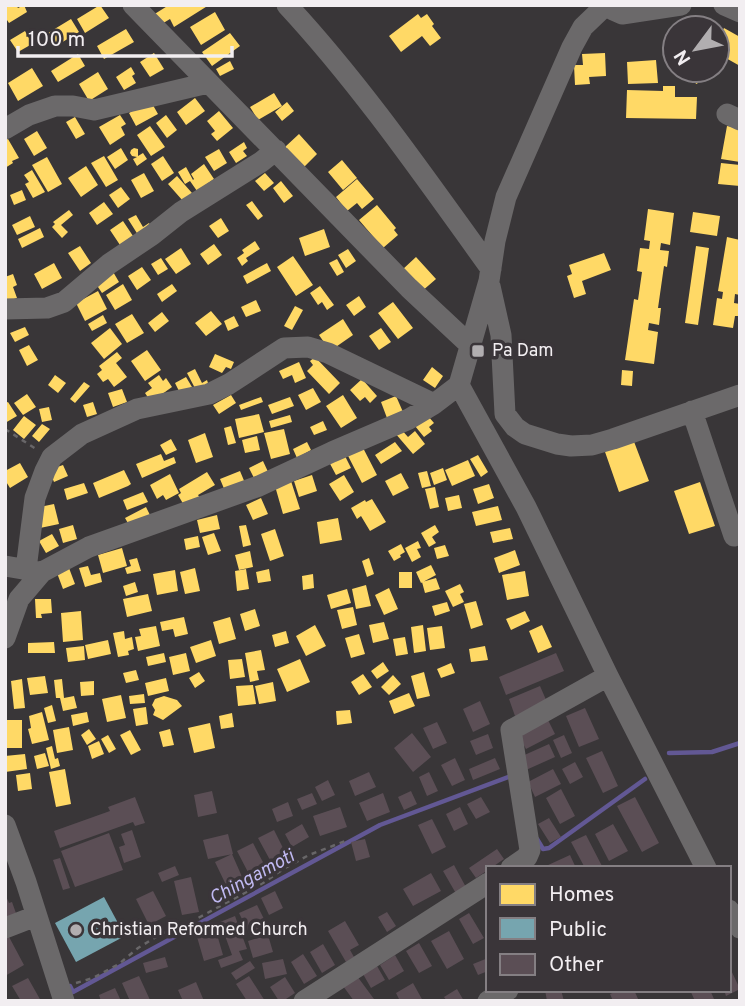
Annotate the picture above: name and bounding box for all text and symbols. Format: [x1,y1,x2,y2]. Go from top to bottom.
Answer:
scale bar [18,14,231,58]
north arrow [661,14,731,84]
text: 100 m [28,27,85,54]
text: N [669,45,697,69]
place label: Pa Dam [492,340,554,363]
marker: Pa Dam [470,343,486,359]
water label: Chingamoti [205,844,300,911]
legend [486,866,731,992]
text: Homes [549,882,614,909]
text: Public [549,917,607,944]
place label: Christian Reformed Church [90,919,308,942]
marker: Christian Reformed Church [68,922,84,938]
text: Other [549,952,604,979]

